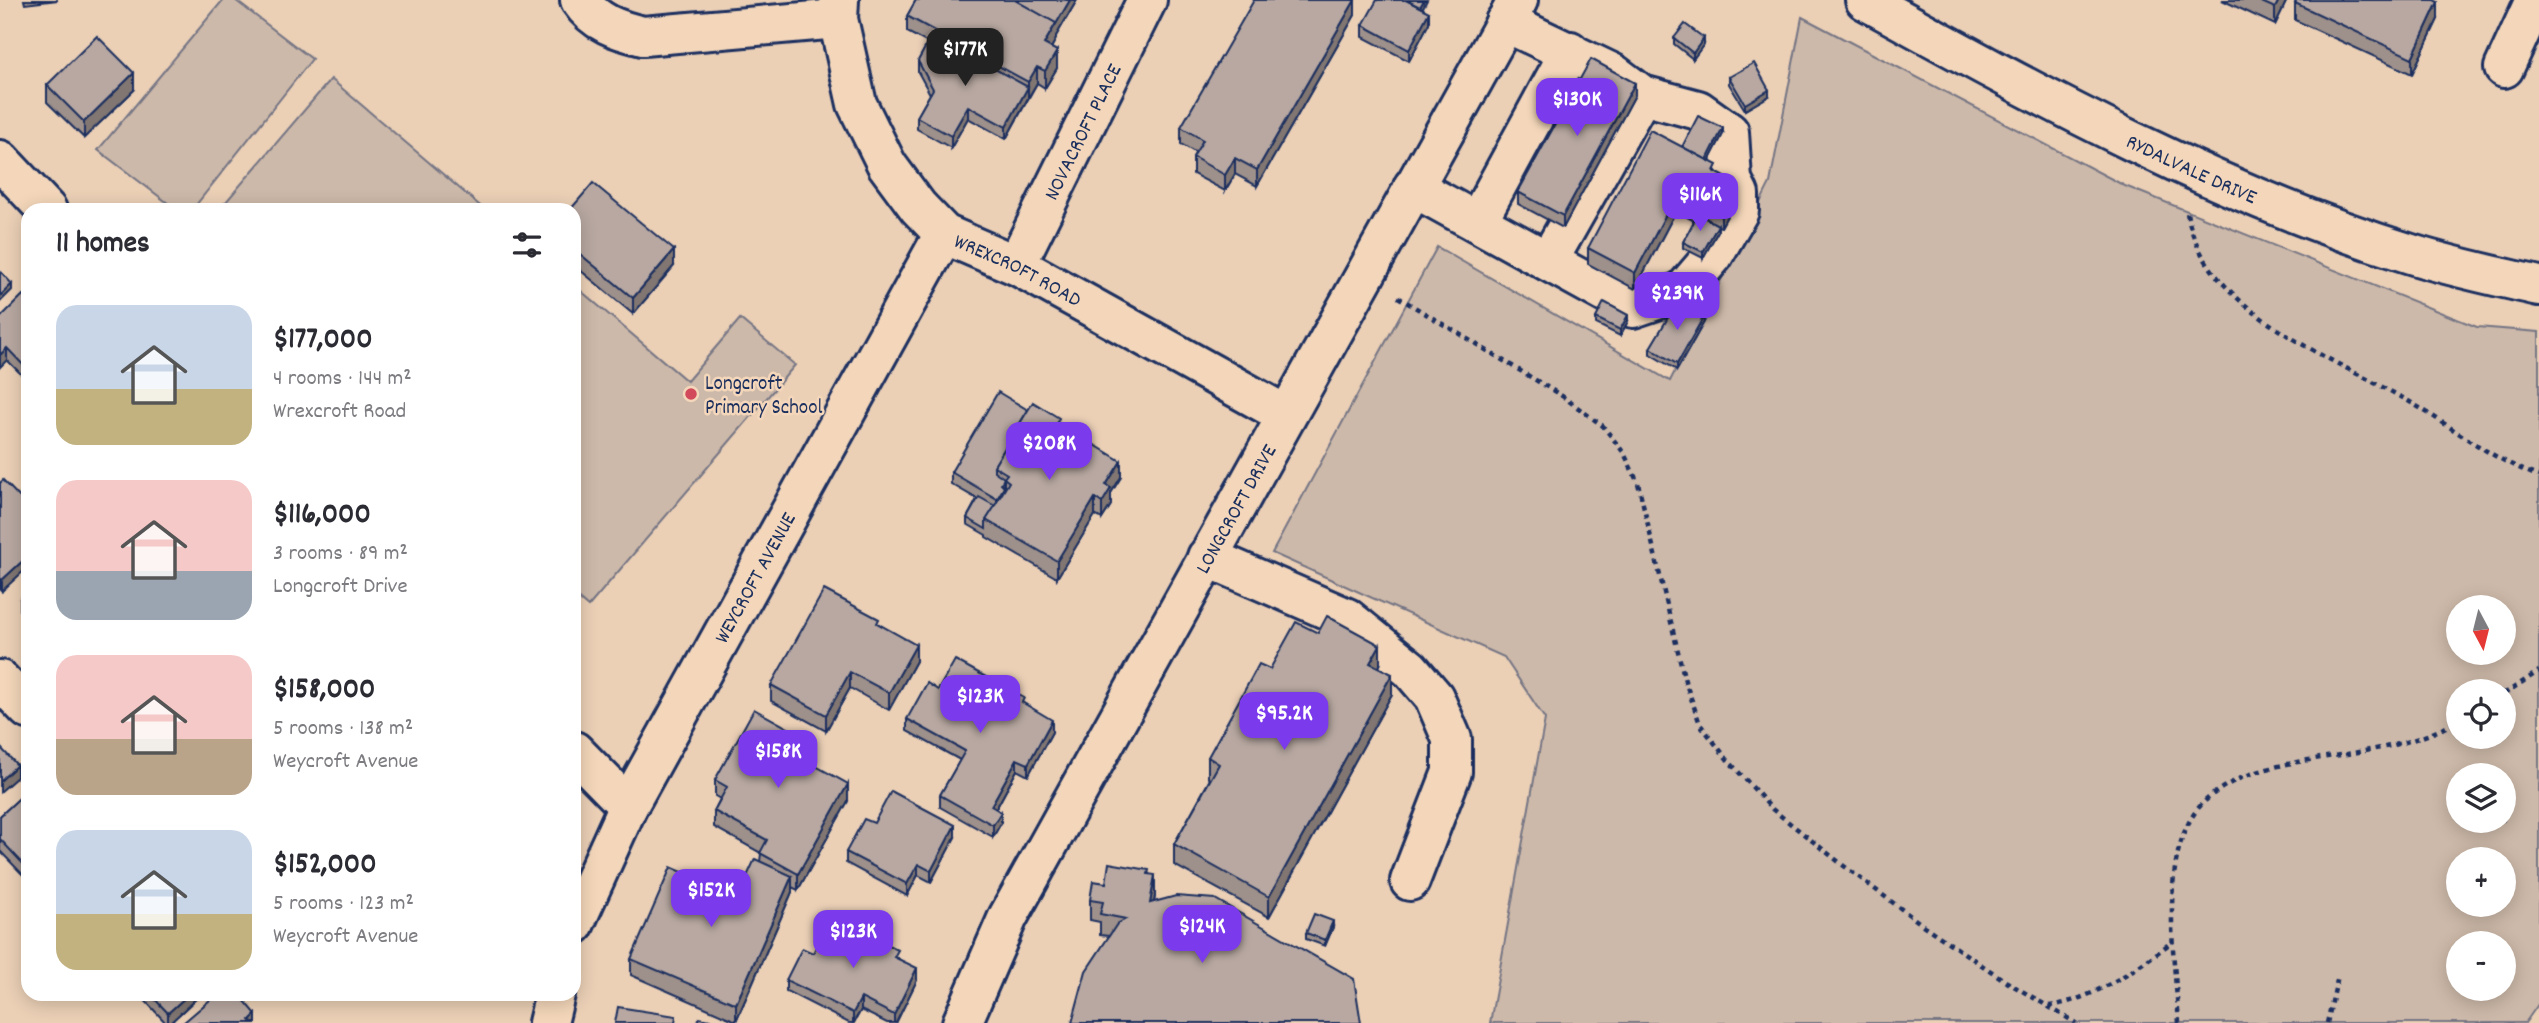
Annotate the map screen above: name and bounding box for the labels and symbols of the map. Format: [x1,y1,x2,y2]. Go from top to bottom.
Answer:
pin: $177K [916,28,1014,88]
street label: NOVACROFT PLACE [1038,59,1131,206]
pin: $130K [1528,78,1626,138]
street label: RYDALVALE DRIVE [2120,128,2261,214]
pin: $116K [1651,174,1749,233]
street label: WREXCROFT ROAD [948,228,1086,316]
pin: $239K [1628,272,1726,332]
place label: Longcroft Primary School [705,370,823,424]
marker: Longcroft Primary School [683,386,699,402]
pin: $208K [1000,422,1098,482]
street label: LONGCROFT DRIVE [1190,439,1286,580]
street label: WEYCROFT AVENUE [709,507,806,650]
north arrow [2446,595,2516,665]
pin: $123K [931,676,1029,735]
pin: $95.2K [1227,692,1341,752]
pin: $158K [729,730,827,790]
pin: $152K [662,870,760,929]
pin: $124K [1153,906,1251,965]
pin: $123K [804,911,902,970]

